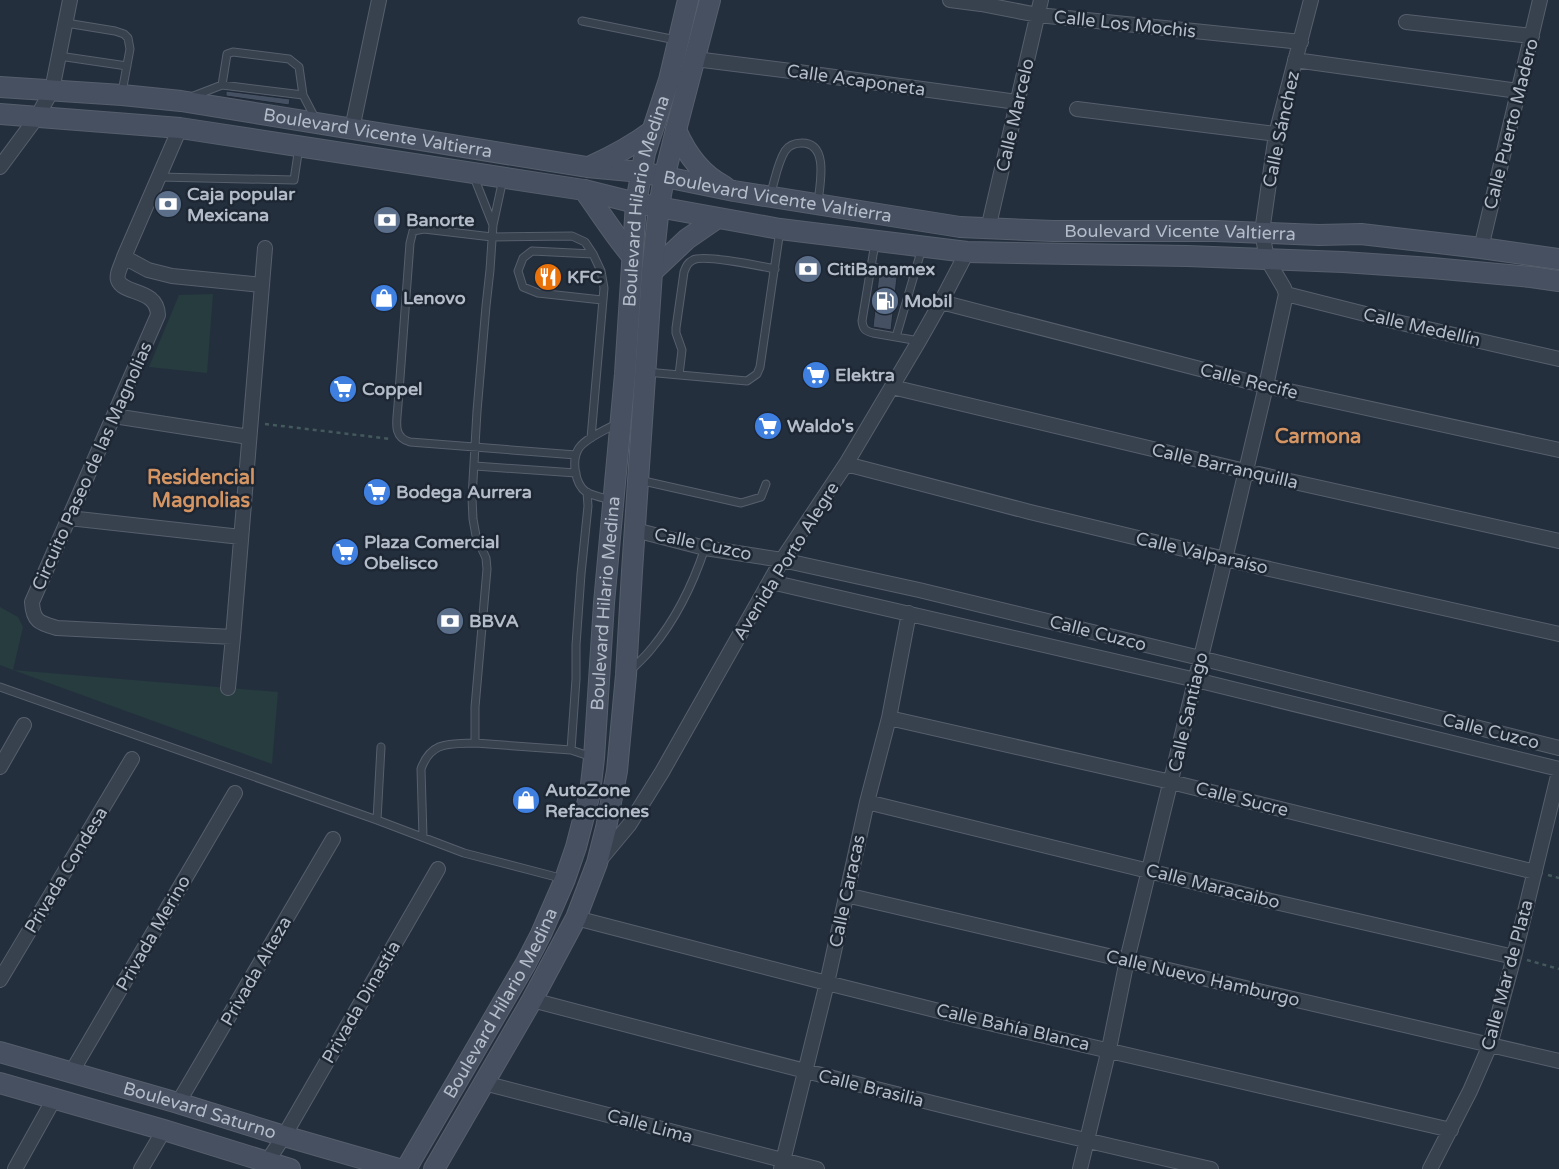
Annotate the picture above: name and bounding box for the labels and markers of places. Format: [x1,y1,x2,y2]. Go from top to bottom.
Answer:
place label: Caja popular Mexicana [187,183,296,226]
bank icon: Caja popular Mexicana [153,189,183,219]
bank icon: Banorte [372,205,402,235]
place label: Banorte [406,209,474,231]
bank icon: CitiBanamex [793,254,823,284]
place label: CitiBanamex [827,258,935,280]
restaurant icon: KFC [533,262,563,292]
place label: KFC [567,266,603,288]
shop icon: Lenovo [369,283,399,313]
fuel station icon: Mobil [870,286,900,316]
place label: Lenovo [403,287,466,309]
place label: Mobil [904,290,952,312]
supermarket icon: Elektra [801,360,831,390]
place label: Elektra [835,364,895,386]
supermarket icon: Coppel [328,374,358,404]
place label: Coppel [362,378,423,400]
supermarket icon: Waldo's [753,411,783,441]
place label: Waldo's [787,415,854,437]
supermarket icon: Bodega Aurrera [362,477,392,507]
place label: Bodega Aurrera [396,481,532,503]
place label: Plaza Comercial Obelisco [364,531,500,574]
supermarket icon: Plaza Comercial Obelisco [330,537,360,567]
bank icon: BBVA [435,606,465,636]
place label: BBVA [469,610,519,632]
place label: AutoZone Refacciones [545,779,649,822]
shop icon: AutoZone Refacciones [511,785,541,815]

